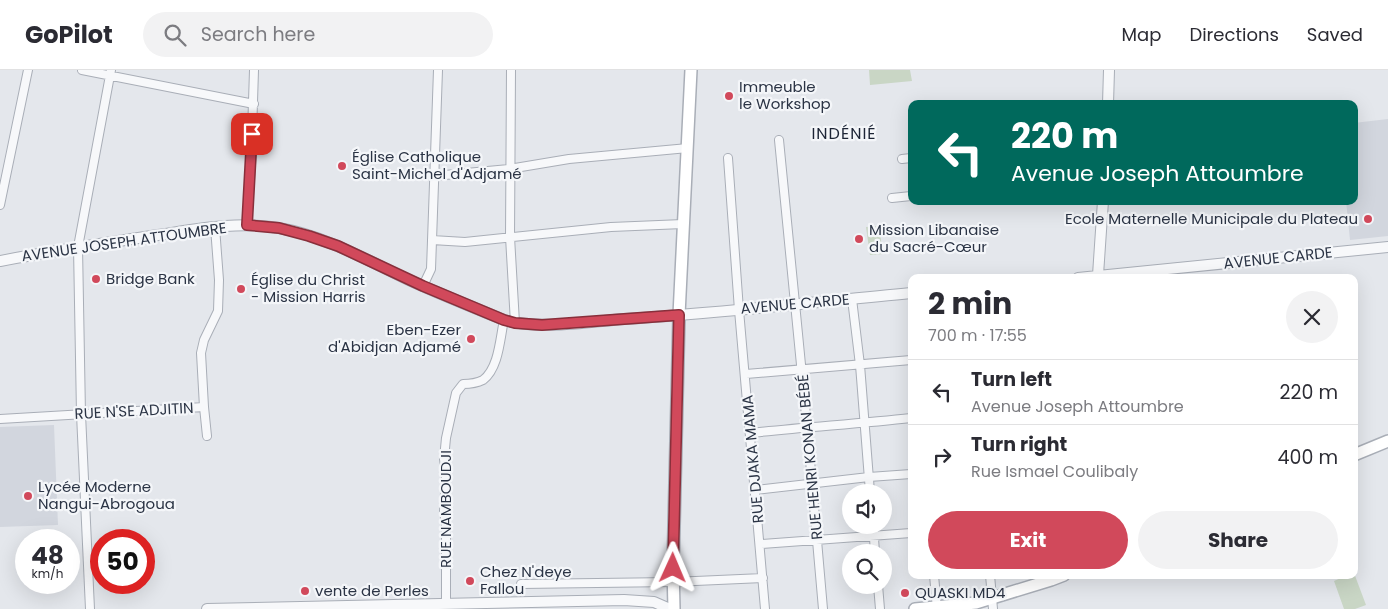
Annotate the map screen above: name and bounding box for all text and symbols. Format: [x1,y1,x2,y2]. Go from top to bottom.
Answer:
search box [143,12,493,57]
text: GoPilot [25,18,113,51]
icon: search [161,21,189,49]
text: Search here [201,21,315,48]
text: Map [1122,22,1161,47]
text: Directions [1189,22,1279,47]
text: Saved [1307,22,1363,47]
place label: Immeuble le Workshop [739,76,831,114]
marker: Immeuble le Workshop [723,90,735,102]
text: 220 m [1011,111,1118,160]
pin [231,113,273,155]
icon: arrive [238,120,266,148]
icon: left [928,120,993,185]
district label: INDÉNIÉ [811,122,877,145]
place label: Église Catholique Saint-Michel d'Adjamé [352,146,522,184]
text: Avenue Joseph Attoumbre [1011,158,1304,189]
marker: Église Catholique Saint-Michel d'Adjamé [336,160,348,172]
place label: Ecole Maternelle Municipale du Plateau [1065,208,1358,229]
marker: Ecole Maternelle Municipale du Plateau [1362,213,1374,225]
street label: AVENUE JOSEPH ATTOUMBRE [20,217,228,266]
place label: Mission Libanaise du Sacré-Cœur [869,219,999,257]
marker: Mission Libanaise du Sacré-Cœur [853,233,865,245]
street label: AVENUE CARDE [1222,241,1333,274]
place label: Bridge Bank [106,268,195,289]
place label: Église du Christ - Mission Harris [251,269,366,307]
marker: Bridge Bank [90,273,102,285]
text: 2 min [928,282,1012,325]
marker: Église du Christ - Mission Harris [235,283,247,295]
street label: AVENUE CARDE [740,288,850,319]
button: close [1286,291,1338,343]
place label: Eben-Ezer d'Abidjan Adjamé [328,319,461,357]
text: 700 m · 17:55 [928,324,1027,347]
marker: Eben-Ezer d'Abidjan Adjamé [465,333,477,345]
text: Turn left [971,366,1052,393]
street label: RUE HENRI KONAN BÉBÉ [792,373,827,541]
icon: left [928,378,956,406]
text: 220 m [1280,379,1338,406]
street label: RUE DJAKA MAMA [736,394,769,524]
text: Avenue Joseph Attoumbre [971,395,1184,418]
street label: RUE N'SE ADJITIN [74,397,194,424]
text: Turn right [971,431,1067,458]
icon: right [928,443,956,471]
text: 400 m [1278,444,1338,471]
street label: RUE NAMBOUDJI [435,450,456,568]
text: Rue Ismael Coulibaly [971,460,1138,483]
place label: Lycée Moderne Nangui-Abrogoua [38,476,175,514]
map controls [842,484,892,594]
button: sound [842,484,892,534]
marker: Lycée Moderne Nangui-Abrogoua [22,490,34,502]
button: Exit [928,511,1128,569]
button: Share [1138,511,1338,569]
speed limit sign: 50 [90,529,155,594]
text: 48 [31,538,64,573]
position arrow [646,541,698,593]
button: search [842,544,892,594]
place label: Chez N'deye Fallou [480,561,571,599]
text: km/h [32,565,63,582]
marker: Chez N'deye Fallou [464,575,476,587]
place label: vente de Perles [315,580,429,601]
place label: QUASKI MD4 [915,582,1006,603]
marker: vente de Perles [299,585,311,597]
marker: QUASKI MD4 [899,587,911,599]

